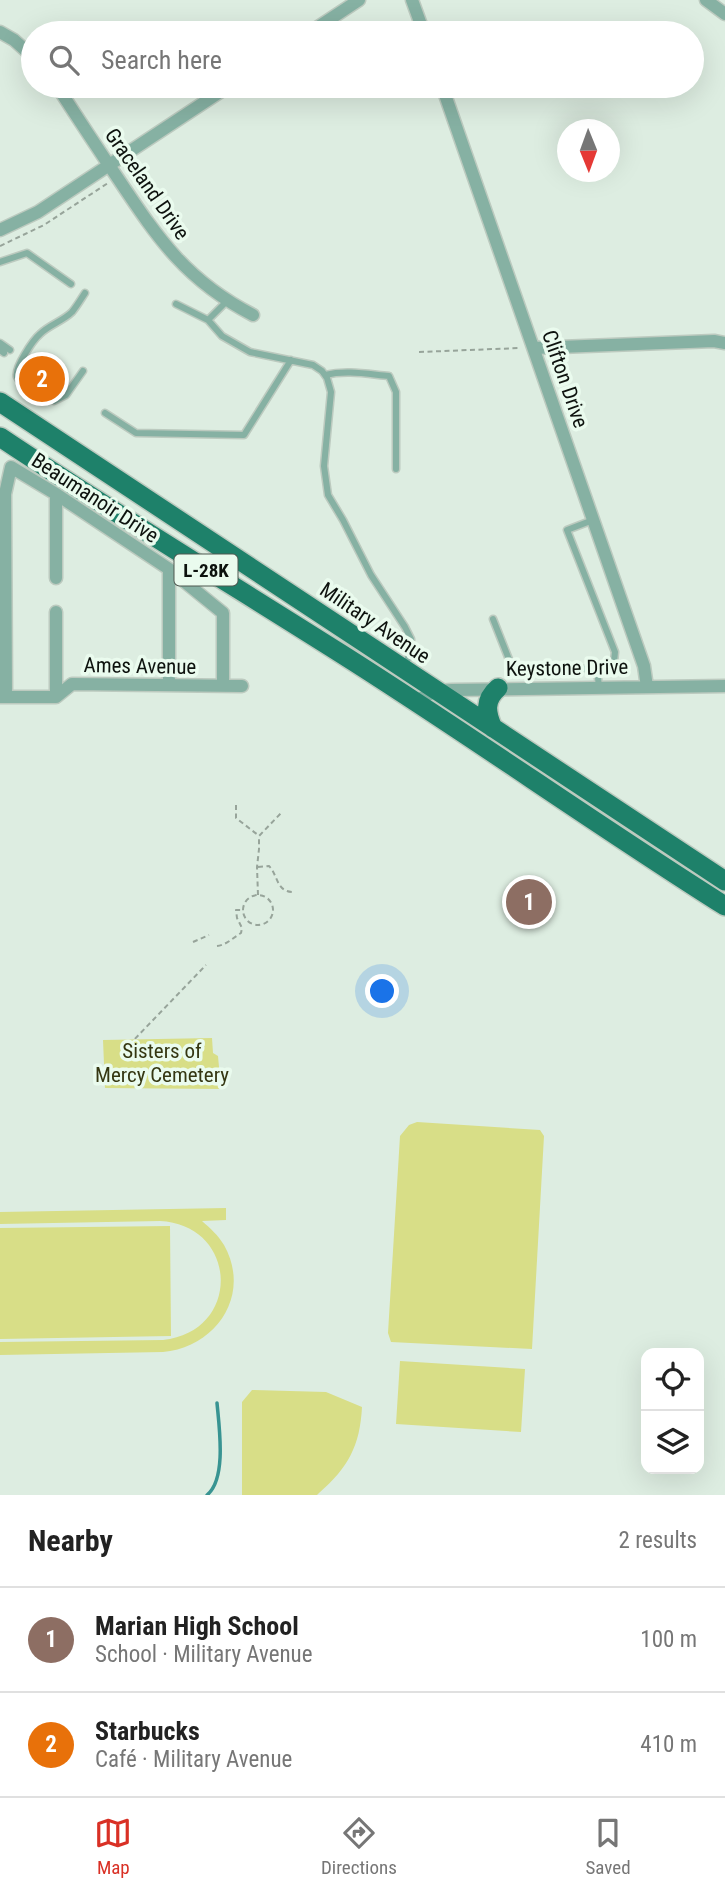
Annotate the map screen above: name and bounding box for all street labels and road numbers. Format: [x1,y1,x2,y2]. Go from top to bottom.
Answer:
street label: Graceland Drive [100,124,194,244]
street label: Clifton Drive [537,327,593,431]
street label: Beaumanoir Drive [27,448,163,548]
road number: L-28K [174,554,238,586]
street label: Military Avenue [316,577,435,669]
street label: Ames Avenue [83,653,197,679]
street label: Keystone Drive [506,655,629,681]

